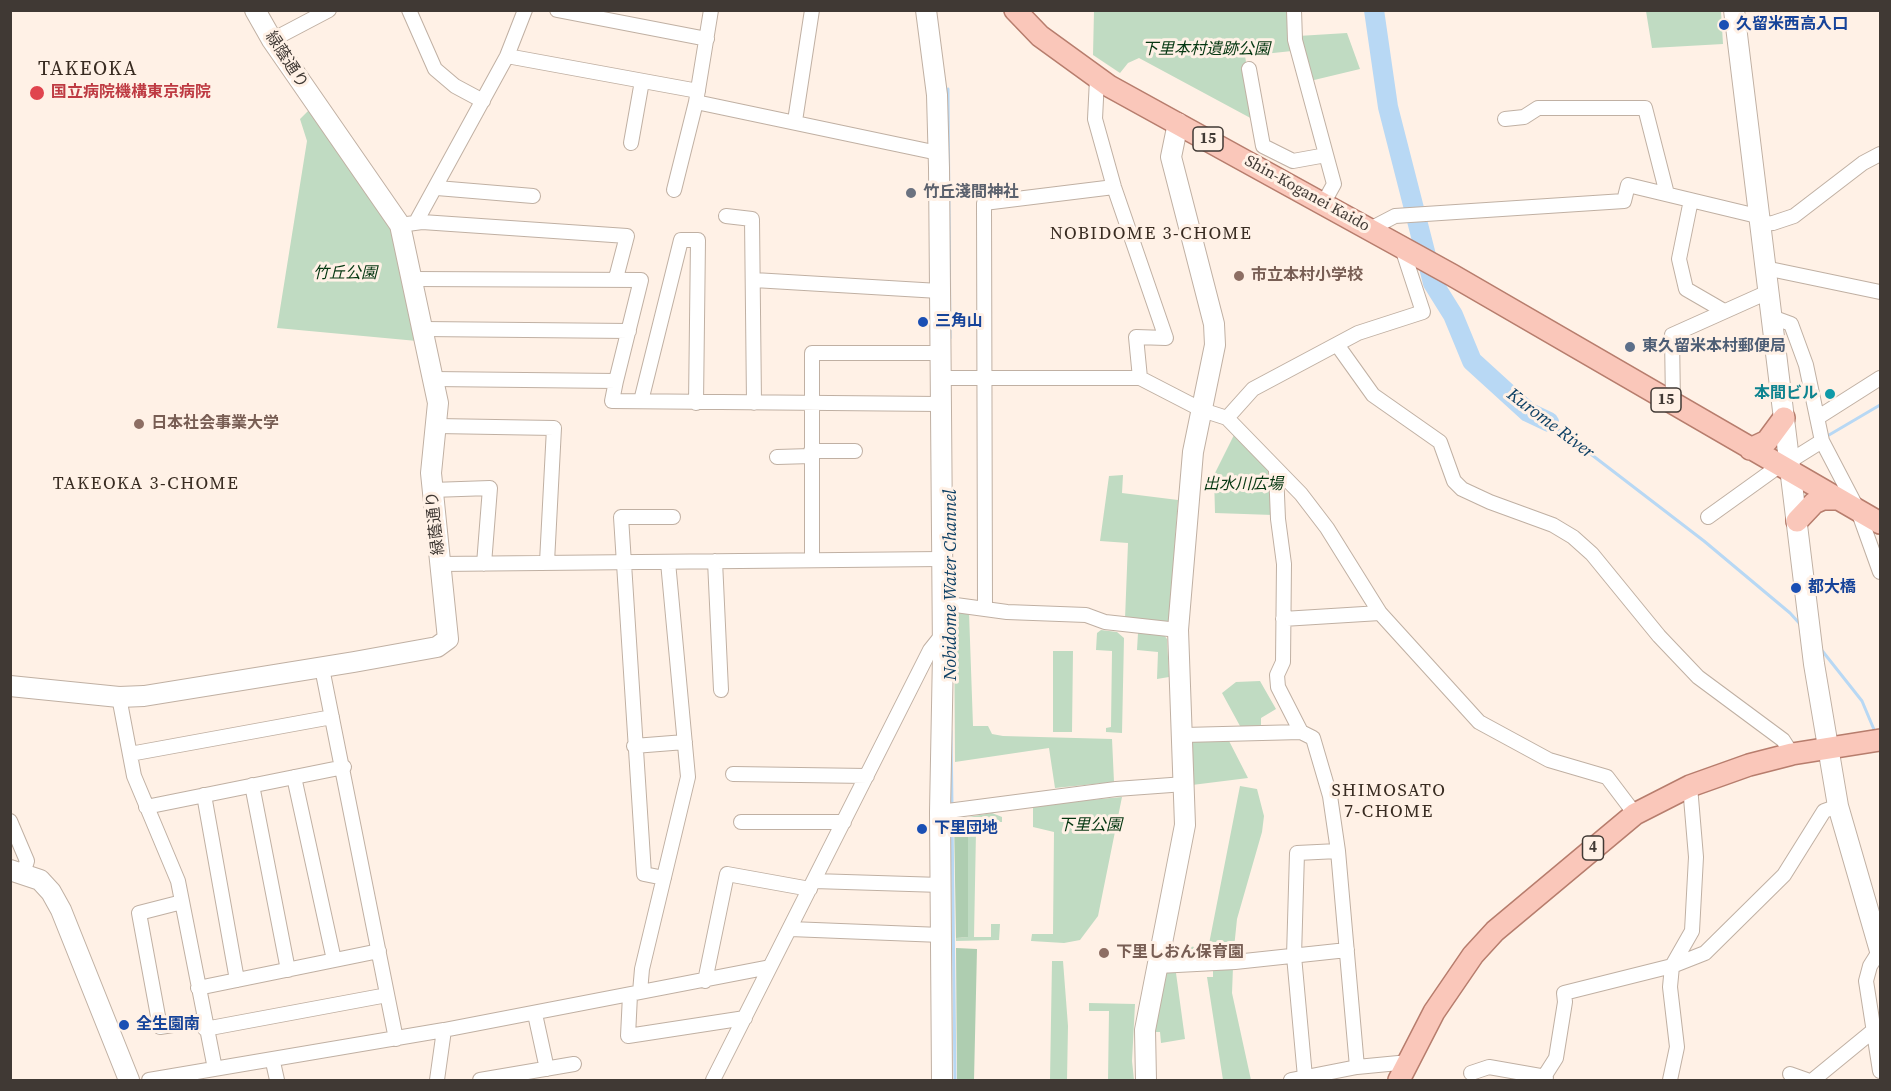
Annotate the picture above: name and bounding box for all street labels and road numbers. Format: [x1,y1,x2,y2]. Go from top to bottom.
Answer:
street label: 緑蔭通り [261,28,311,92]
road number: 15 [1193,127,1223,151]
street label: Shin-Koganei Kaido [1241,152,1373,236]
road number: 15 [1651,388,1681,412]
street label: 緑蔭通り [423,490,449,556]
road number: 4 [1582,836,1604,860]

